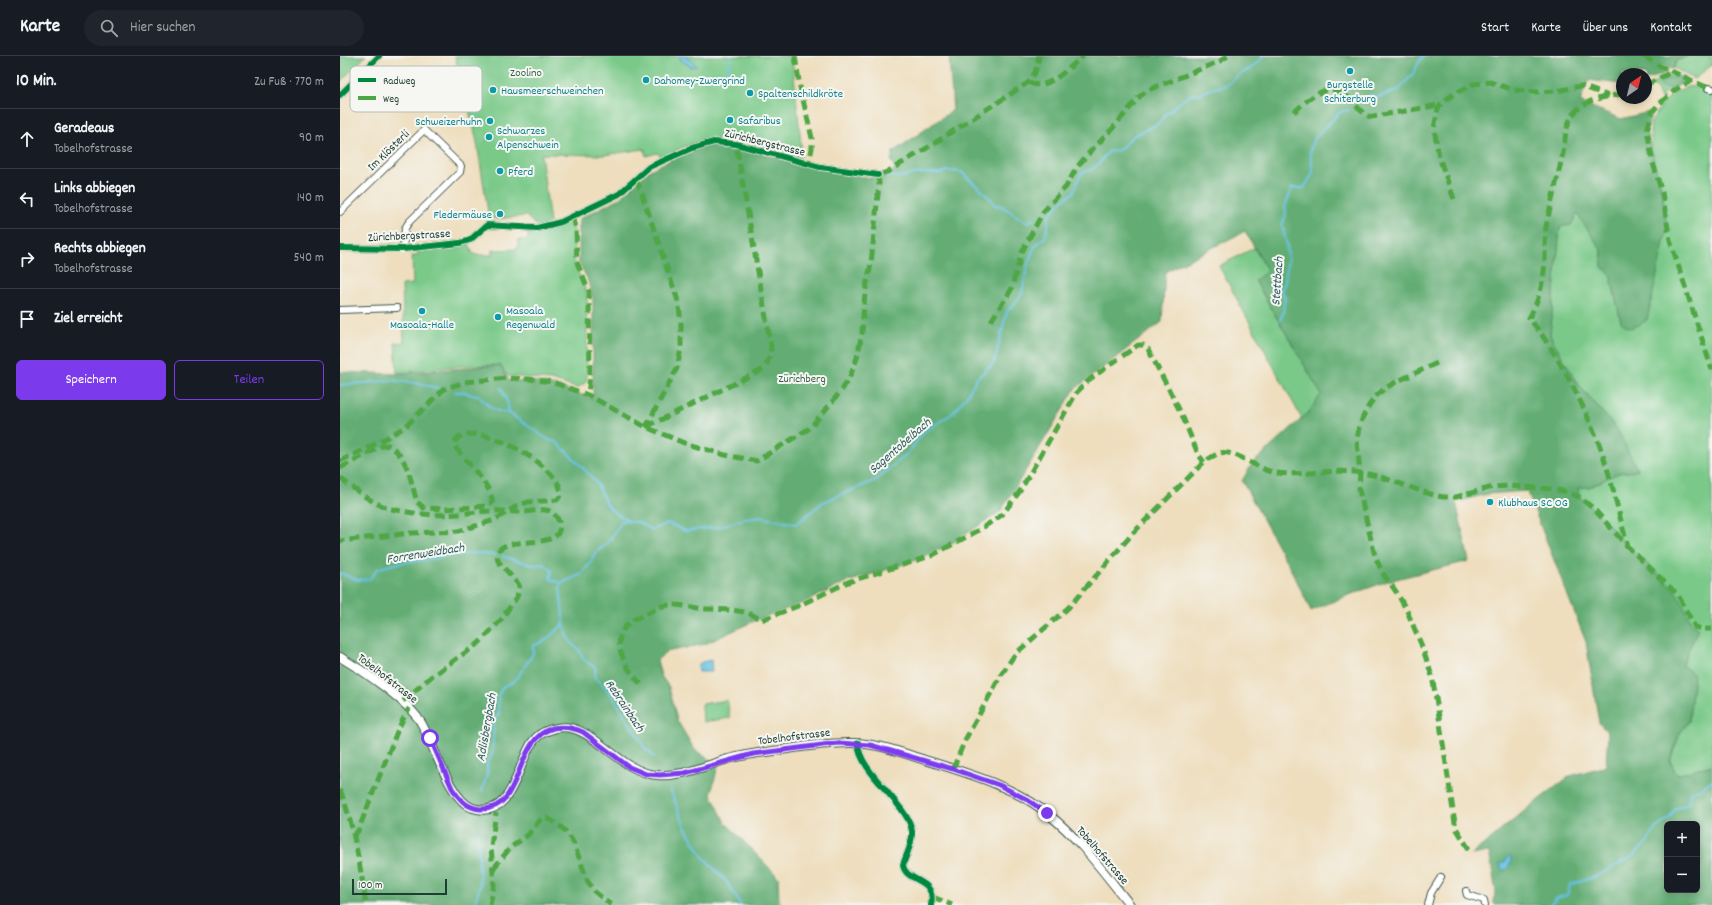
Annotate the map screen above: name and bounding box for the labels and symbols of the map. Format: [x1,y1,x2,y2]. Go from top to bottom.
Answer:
park label: Zoolino [510,65,542,82]
legend [350,66,482,112]
marker: Burgstelle Schiterburg [1345,66,1355,76]
north arrow [1616,68,1652,104]
place label: Dahomey-Zwergrind [654,73,745,90]
text: Radweg [383,74,416,90]
marker: Dahomey-Zwergrind [641,75,651,85]
place label: Burgstelle Schiterburg [1324,77,1376,108]
place label: Hausmeerschweinchen [501,83,604,100]
marker: Hausmeerschweinchen [488,85,498,95]
place label: Spaltenschildkröte [758,86,843,103]
marker: Spaltenschildkröte [745,88,755,98]
text: Weg [383,92,399,108]
place label: Safaribus [738,113,781,130]
place label: Schweizerhuhn [415,114,482,131]
marker: Safaribus [725,115,735,125]
marker: Schweizerhuhn [485,116,495,126]
place label: Schwarzes Alpenschwein [497,123,559,154]
street label: Zürichbergstrasse [723,125,807,162]
street label: Im Klösterli [364,127,414,176]
marker: Schwarzes Alpenschwein [484,132,494,142]
place label: Pferd [508,164,533,181]
marker: Pferd [495,166,505,176]
place label: Fledermäuse [433,207,492,224]
marker: Fledermäuse [495,209,505,219]
street label: Zürichbergstrasse [367,226,451,247]
water label: Stettbach [1267,255,1290,306]
place label: Masoala Regenwald [506,303,555,334]
marker: Masoala-Halle [417,306,427,316]
marker: Masoala Regenwald [493,312,503,322]
place label: Masoala-Halle [390,317,454,334]
park label: Zürichberg [778,371,826,388]
water label: Sagentobelbach [865,414,937,479]
place label: Klubhaus SC OG [1498,495,1568,512]
marker: Klubhaus SC OG [1485,497,1495,507]
water label: Forrenweidbach [385,539,467,570]
street label: Tobelhofstrasse [353,650,421,708]
water label: Rebrainbach [599,676,649,737]
water label: Adlisbergbach [472,691,503,763]
street label: Tobelhofstrasse [757,725,831,750]
route start [421,729,439,747]
route end [1038,804,1056,822]
street label: Tobelhofstrasse [1072,823,1132,889]
scale bar [352,877,447,896]

